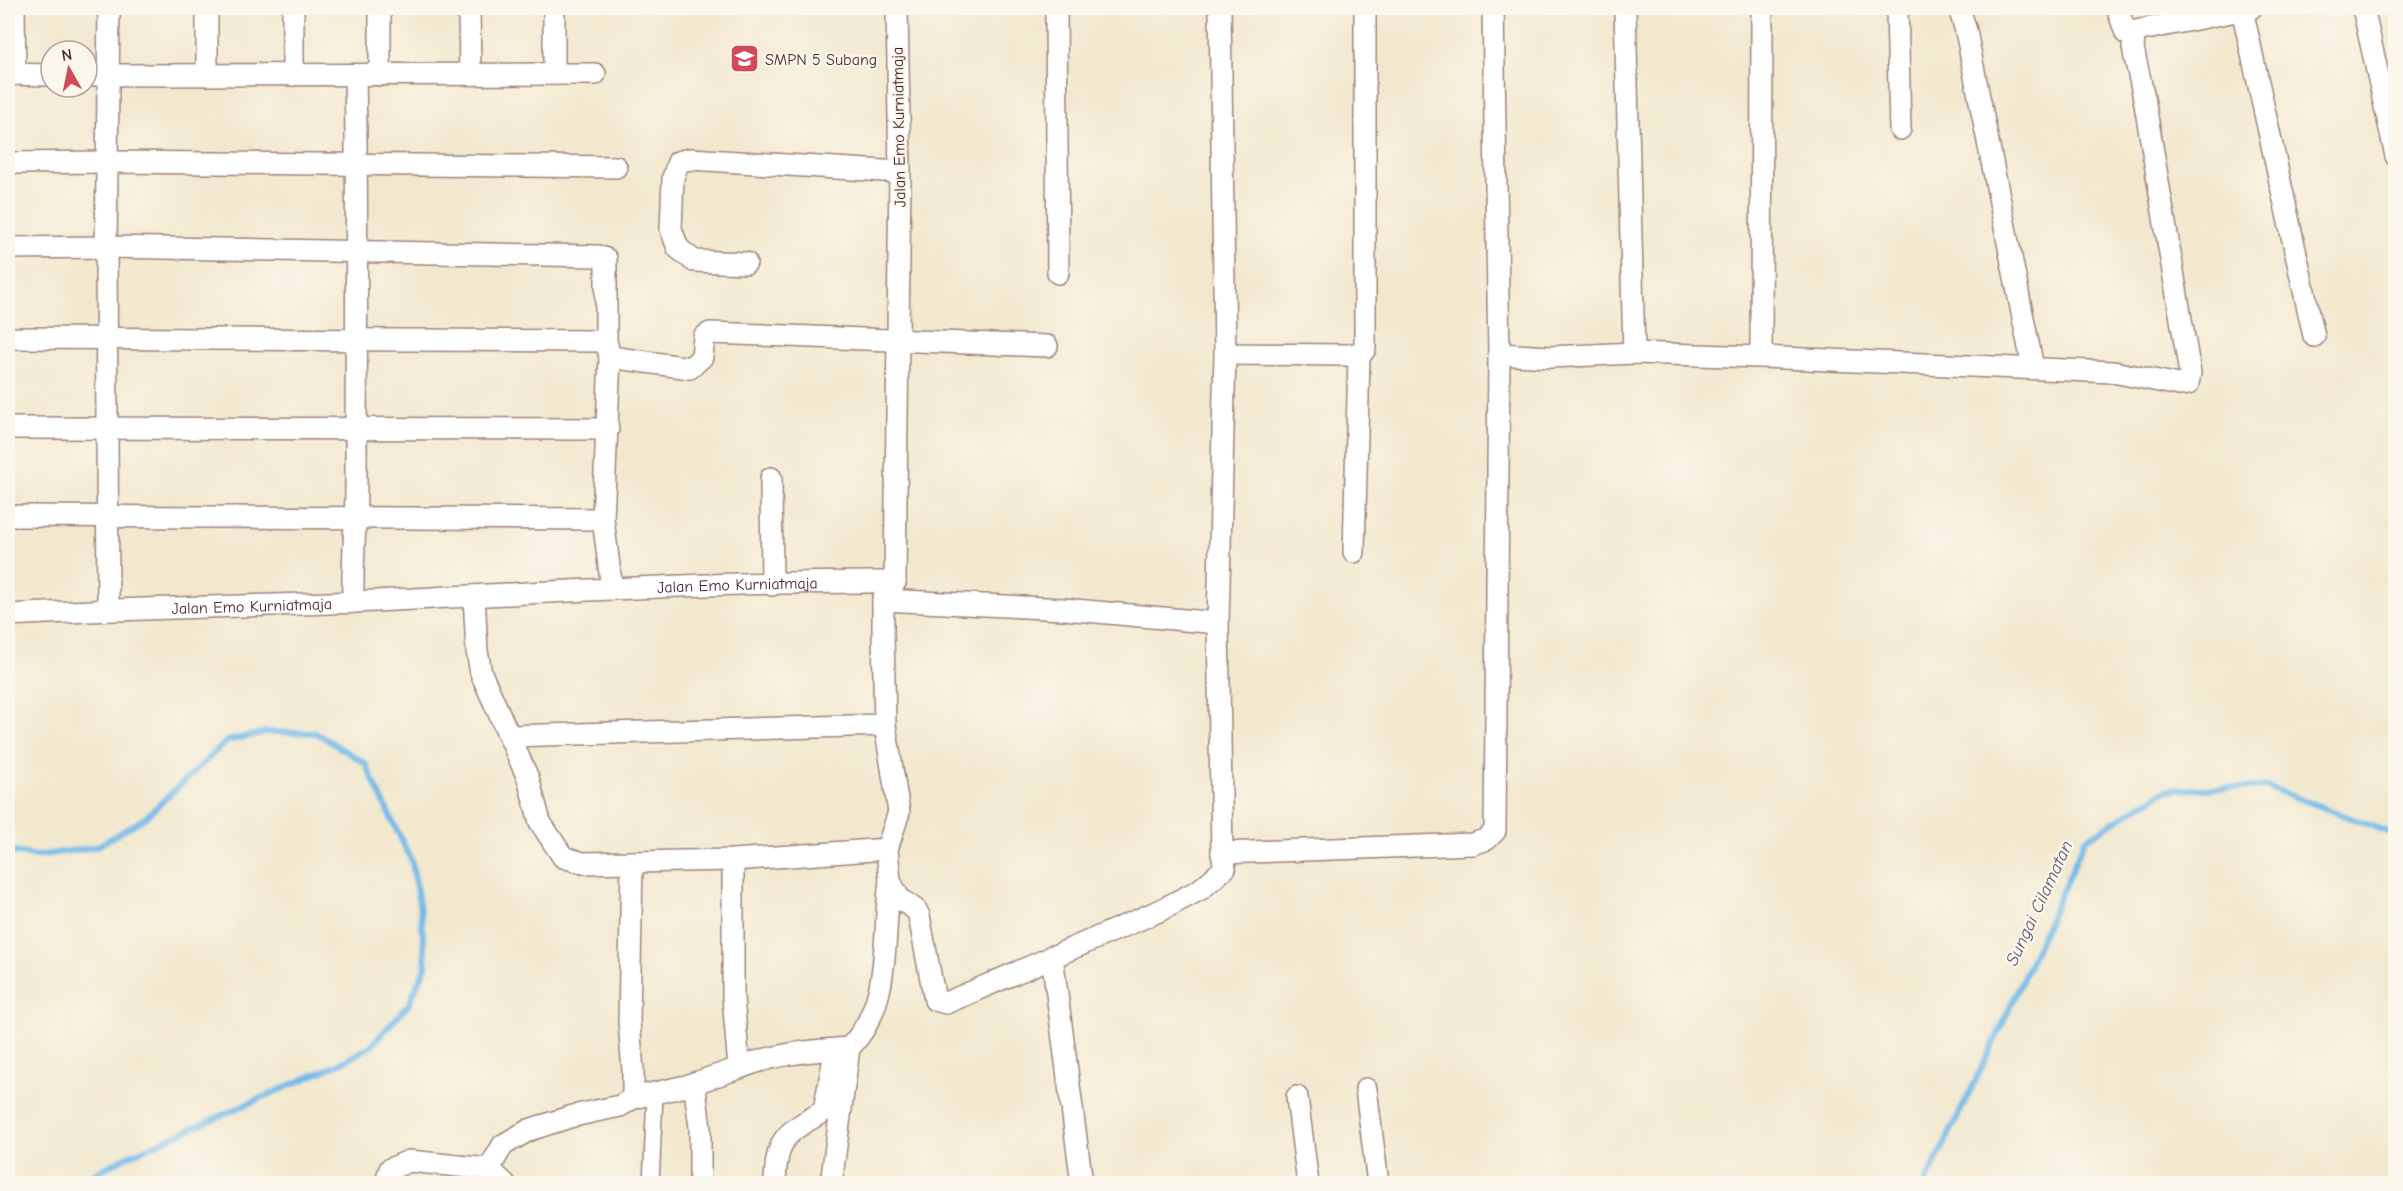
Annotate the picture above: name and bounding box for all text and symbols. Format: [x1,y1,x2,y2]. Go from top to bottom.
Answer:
north arrow [39,39,99,99]
school or university icon: SMPN 5 Subang [728,43,760,75]
text: N [60,45,73,65]
street label: Jalan Emo Kurniatmaja [889,47,909,207]
place label: SMPN 5 Subang [765,51,877,69]
street label: Jalan Emo Kurniatmaja [657,574,818,597]
street label: Jalan Emo Kurniatmaja [171,595,332,618]
water label: Sungai Cilamatan [2001,838,2078,969]

